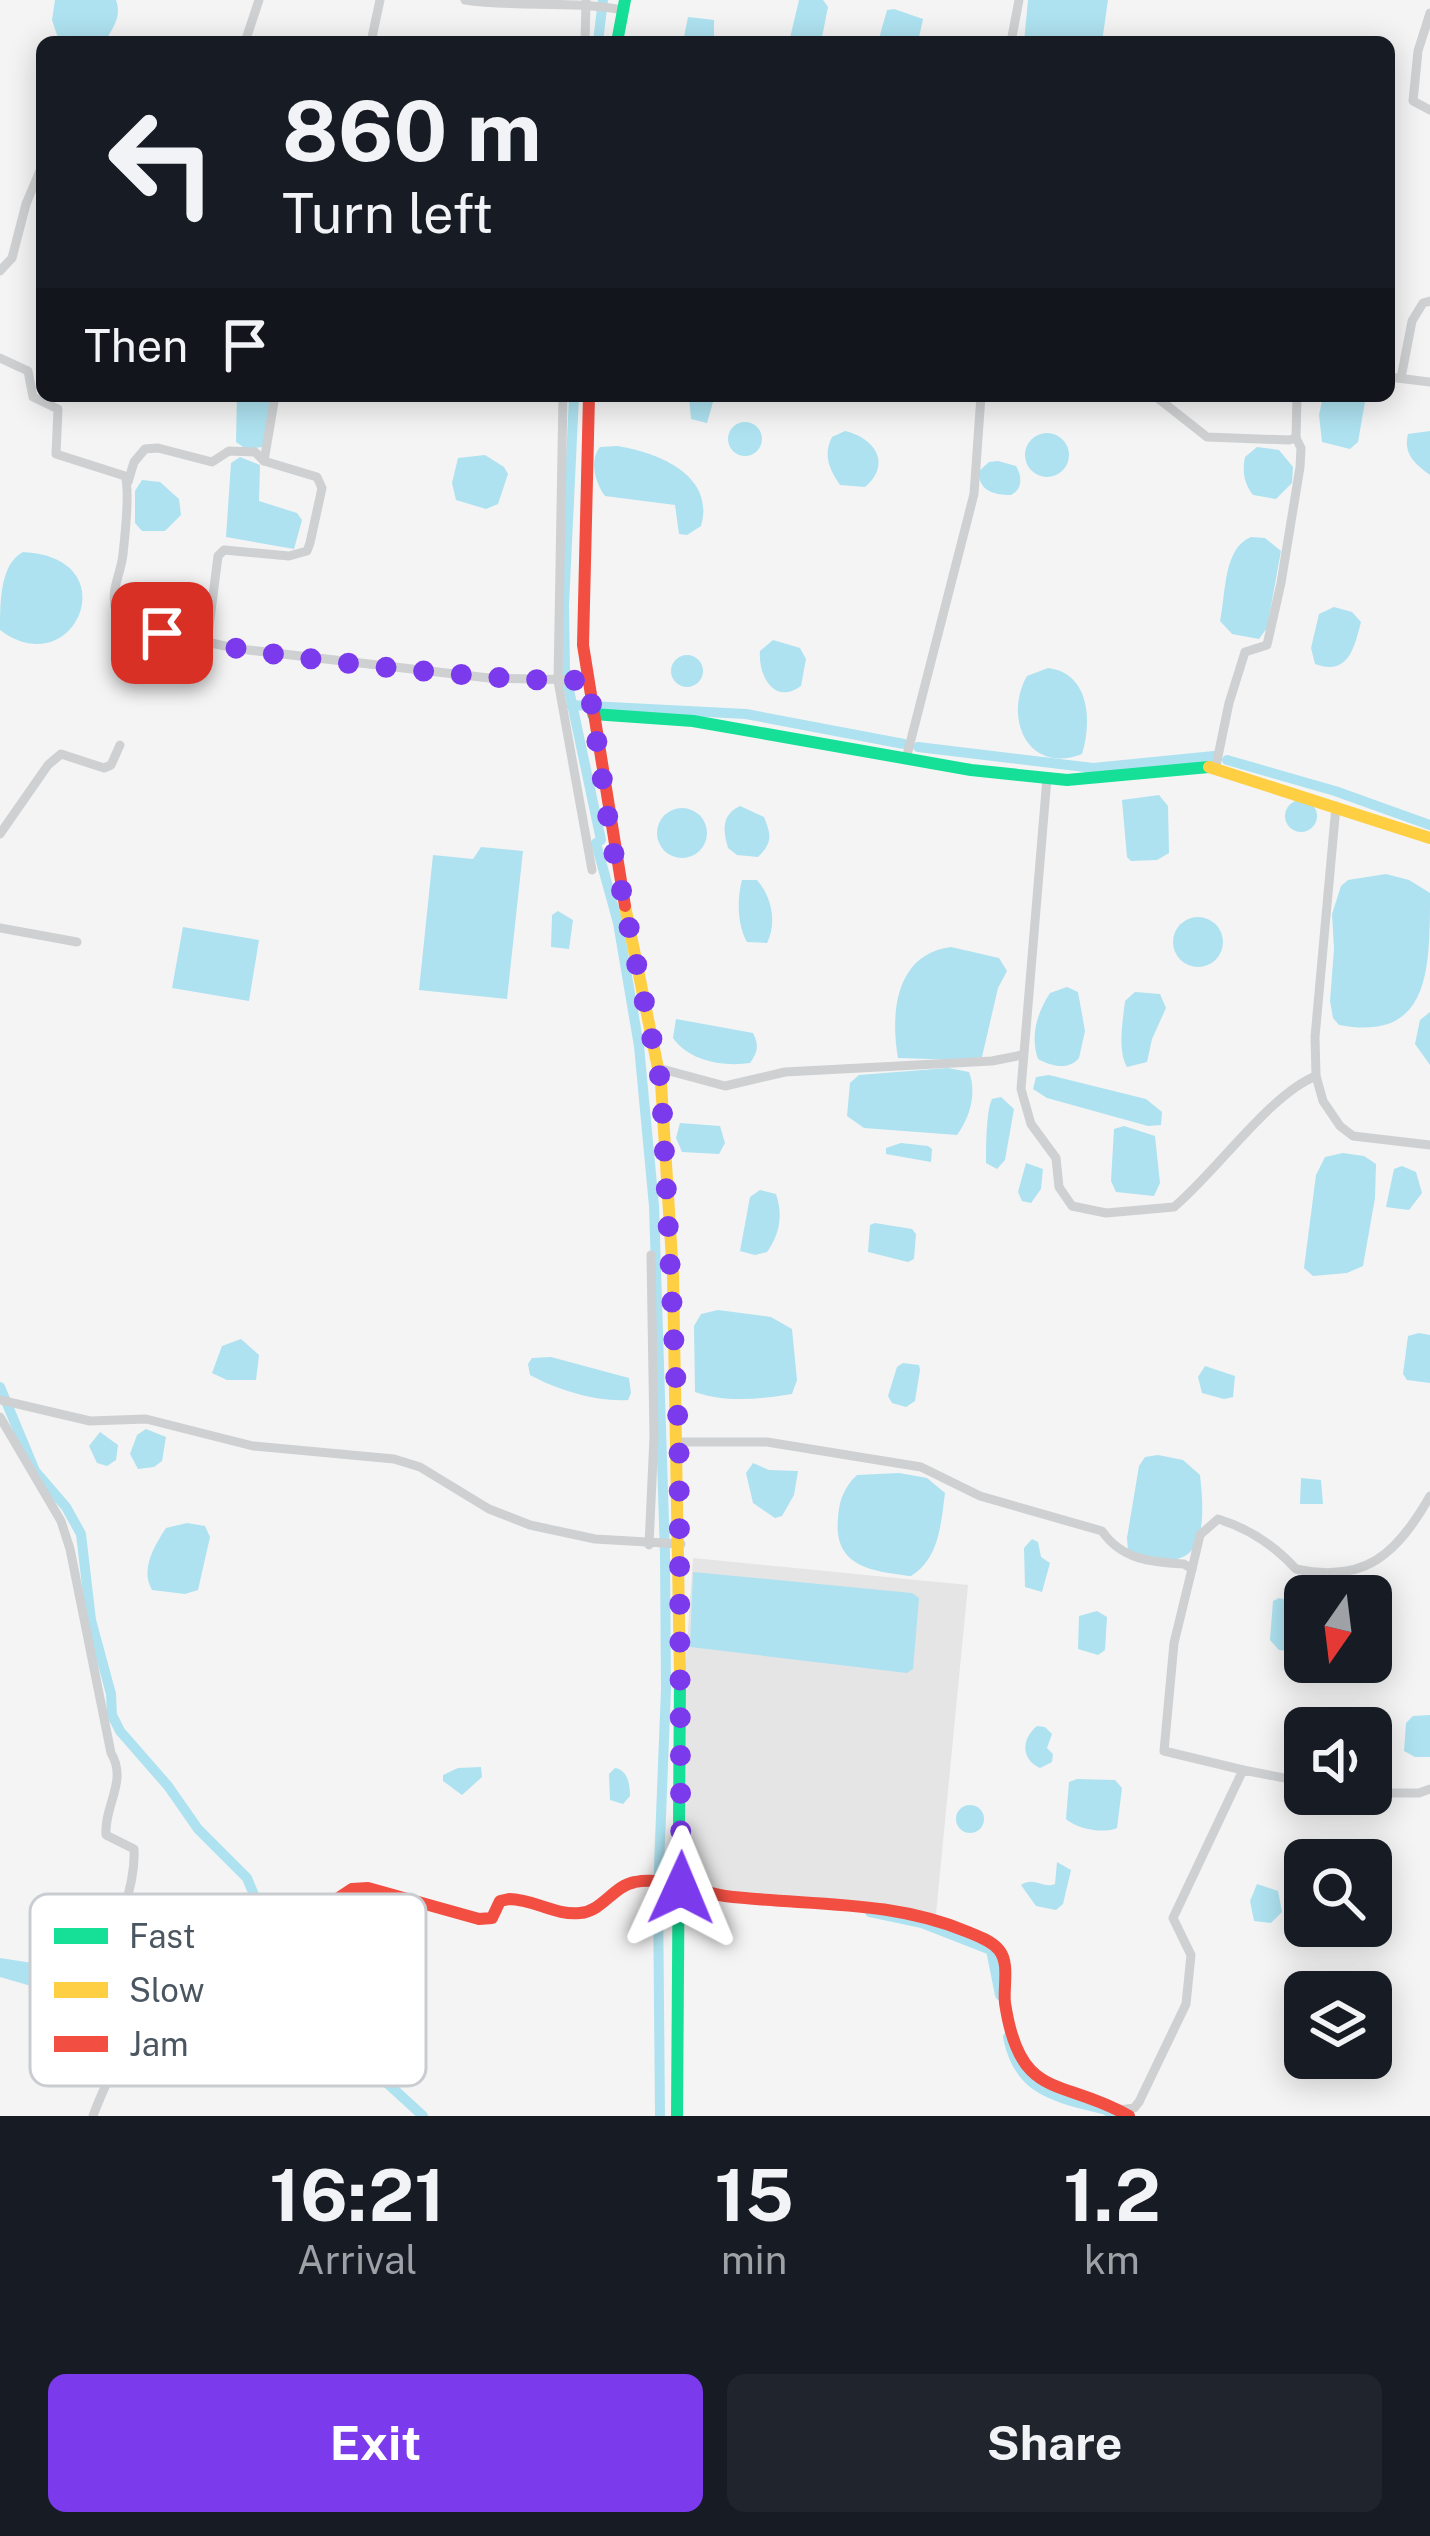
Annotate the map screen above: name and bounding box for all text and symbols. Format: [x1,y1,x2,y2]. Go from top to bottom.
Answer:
text: 860 m [282,81,542,180]
icon: left [84,84,240,240]
text: Turn left [282,182,493,245]
icon: arrive [212,312,278,378]
text: Then [84,319,188,372]
pin [111,582,213,684]
icon: arrive [129,600,195,666]
north arrow [1284,1575,1392,1683]
map controls [1284,1575,1392,2079]
button: sound [1284,1707,1392,1815]
position arrow [618,1825,744,1951]
button: search [1284,1839,1392,1947]
legend [30,1894,426,2086]
text: Fast [129,1917,196,1955]
text: Slow [129,1971,204,2009]
button: layers [1284,1971,1392,2079]
text: Jam [129,2025,189,2063]
text: 16:21 [269,2153,445,2237]
text: 15 [714,2153,794,2237]
text: 1.2 [1063,2153,1161,2237]
text: Arrival [297,2237,417,2283]
text: min [721,2237,787,2283]
text: km [1084,2237,1140,2283]
button: Exit [48,2374,703,2512]
button: Share [727,2374,1382,2512]

